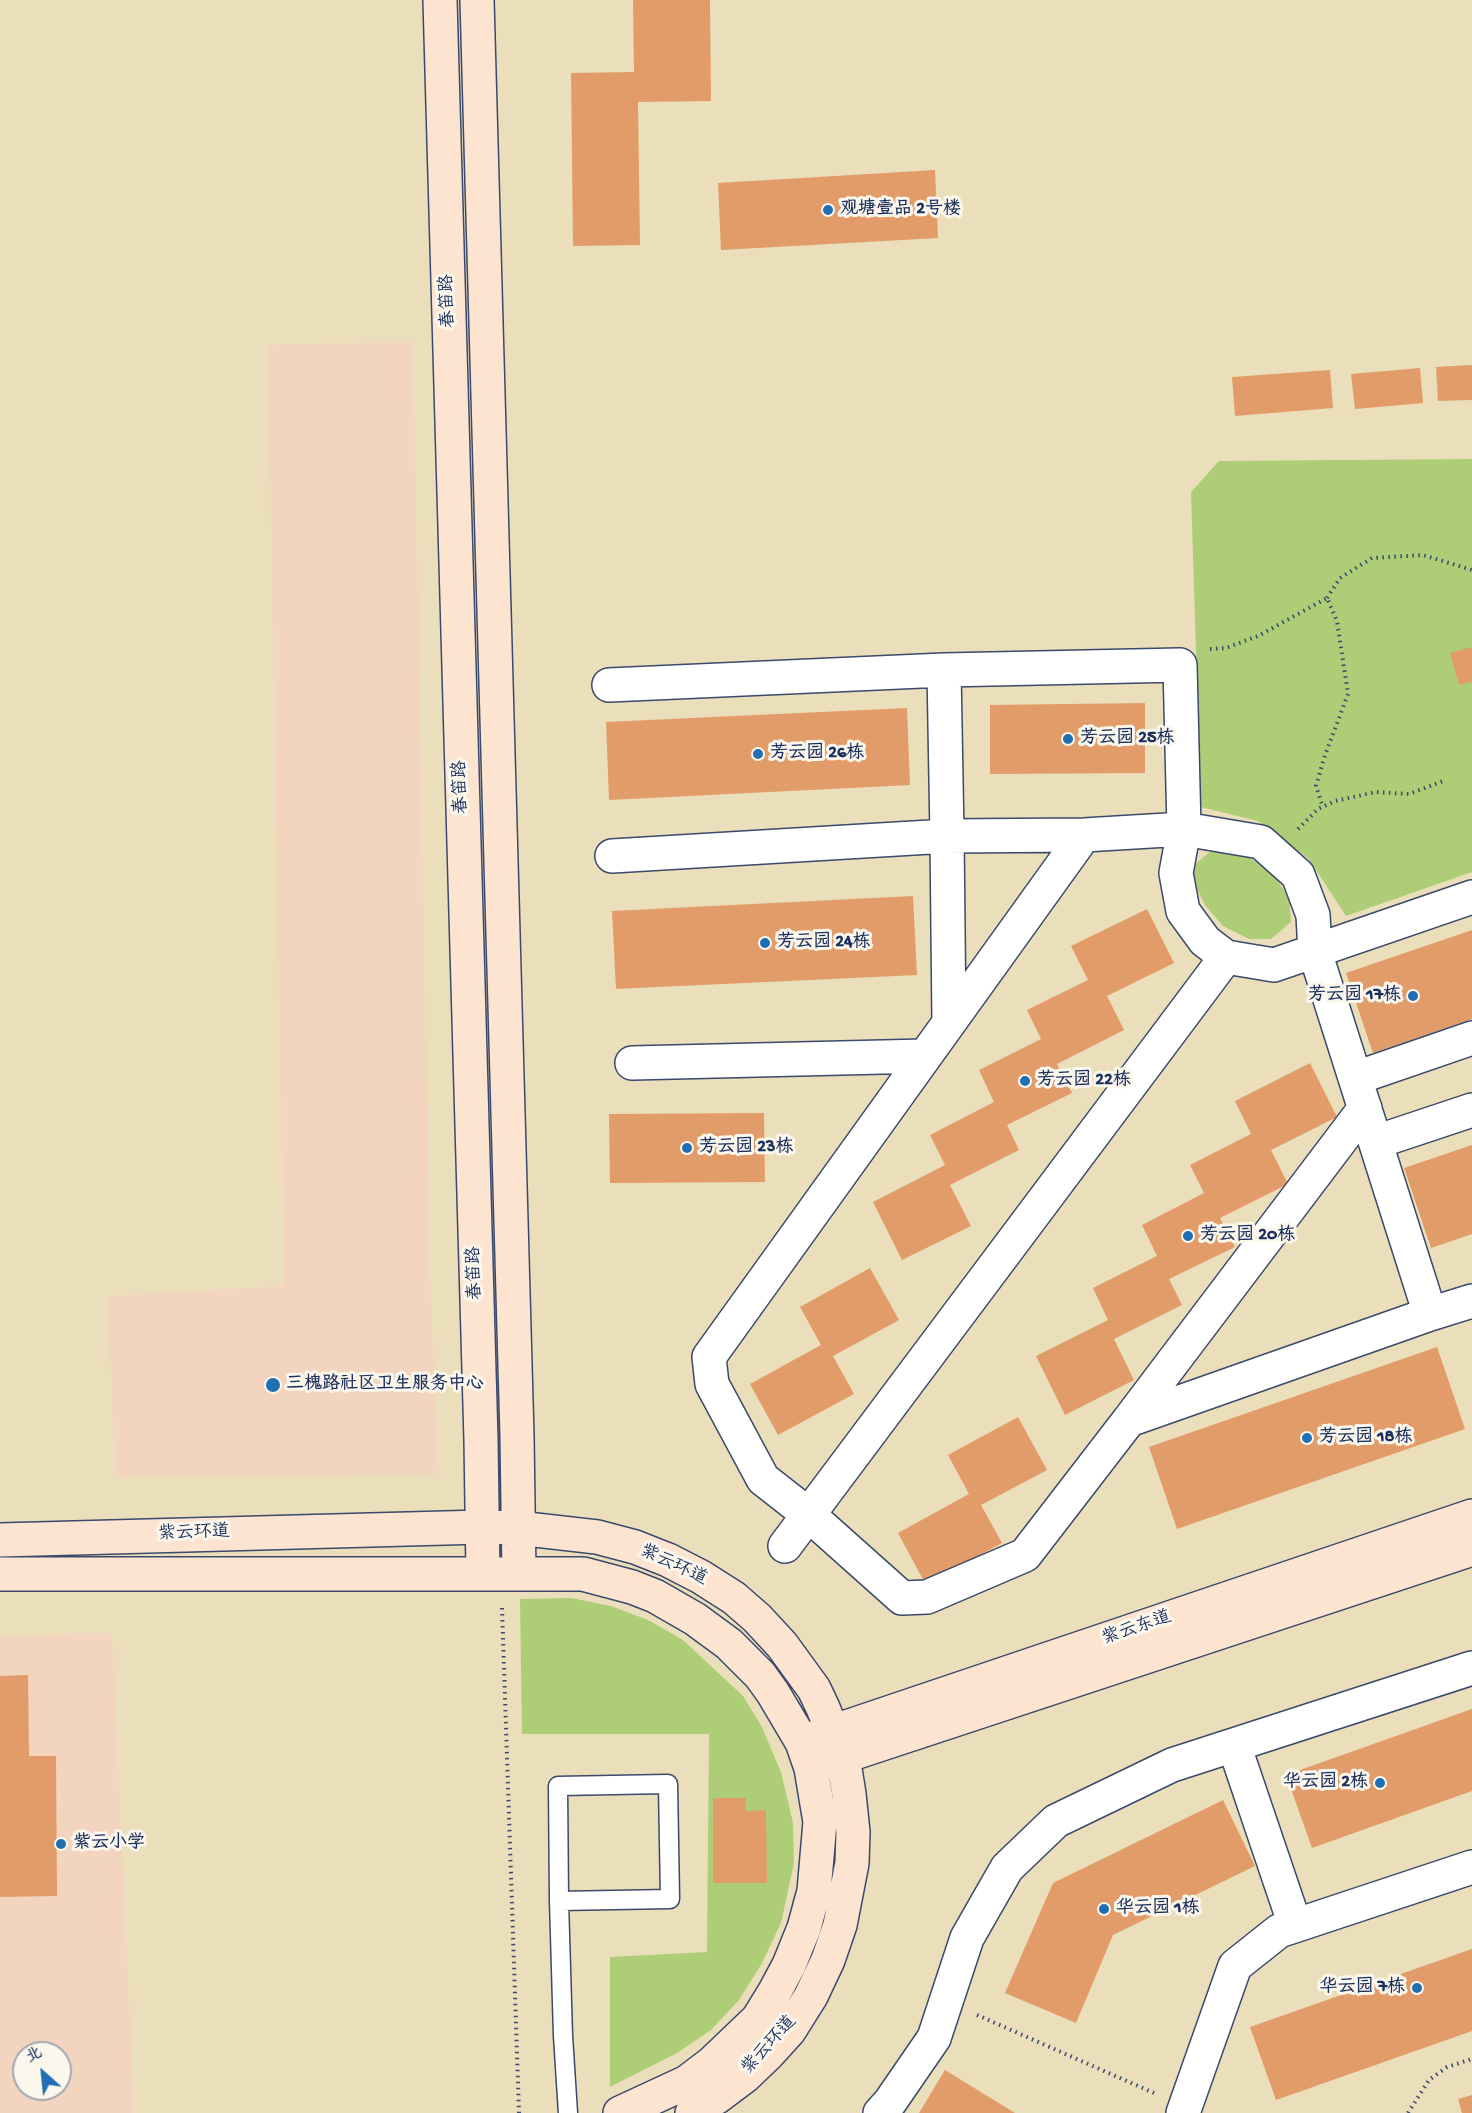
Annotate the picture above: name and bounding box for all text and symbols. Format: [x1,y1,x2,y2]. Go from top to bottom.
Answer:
place label: 观塘壹品 2号楼 [840,199,961,221]
marker: 观塘壹品 2号楼 [821,203,835,217]
street label: 春笛路 [437,274,461,328]
place label: 芳云园 25栋 [1080,728,1175,750]
marker: 芳云园 25栋 [1061,732,1075,746]
place label: 芳云园 26栋 [770,743,864,765]
marker: 芳云园 26栋 [751,747,765,761]
street label: 春笛路 [450,760,474,814]
place label: 芳云园 24栋 [777,932,871,954]
marker: 芳云园 24栋 [758,936,772,950]
place label: 芳云园 17栋 [1308,985,1401,1007]
marker: 芳云园 17栋 [1406,989,1420,1003]
place label: 芳云园 22栋 [1037,1070,1131,1092]
marker: 芳云园 22栋 [1018,1074,1032,1088]
place label: 芳云园 23栋 [699,1137,793,1159]
marker: 芳云园 23栋 [680,1141,694,1155]
place label: 芳云园 20栋 [1200,1225,1295,1247]
marker: 芳云园 20栋 [1181,1229,1195,1243]
street label: 春笛路 [464,1246,488,1300]
place label: 三槐路社区卫生服务中心 [286,1374,484,1396]
marker: 三槐路社区卫生服务中心 [264,1376,282,1394]
place label: 芳云园 18栋 [1319,1427,1412,1449]
marker: 芳云园 18栋 [1300,1431,1314,1445]
street label: 紫云环道 [158,1522,230,1546]
street label: 紫云环道 [636,1541,710,1591]
street label: 紫云东道 [1099,1607,1175,1651]
place label: 华云园 2栋 [1283,1772,1368,1794]
marker: 华云园 2栋 [1373,1776,1387,1790]
place label: 紫云小学 [73,1833,145,1855]
marker: 紫云小学 [54,1837,68,1851]
place label: 华云园 1栋 [1116,1898,1200,1920]
marker: 华云园 1栋 [1097,1902,1111,1916]
place label: 华云园 7栋 [1319,1977,1405,1999]
marker: 华云园 7栋 [1410,1981,1424,1995]
street label: 紫云环道 [738,2012,802,2080]
north arrow [12,2041,72,2101]
text: 北 [23,2044,46,2068]

